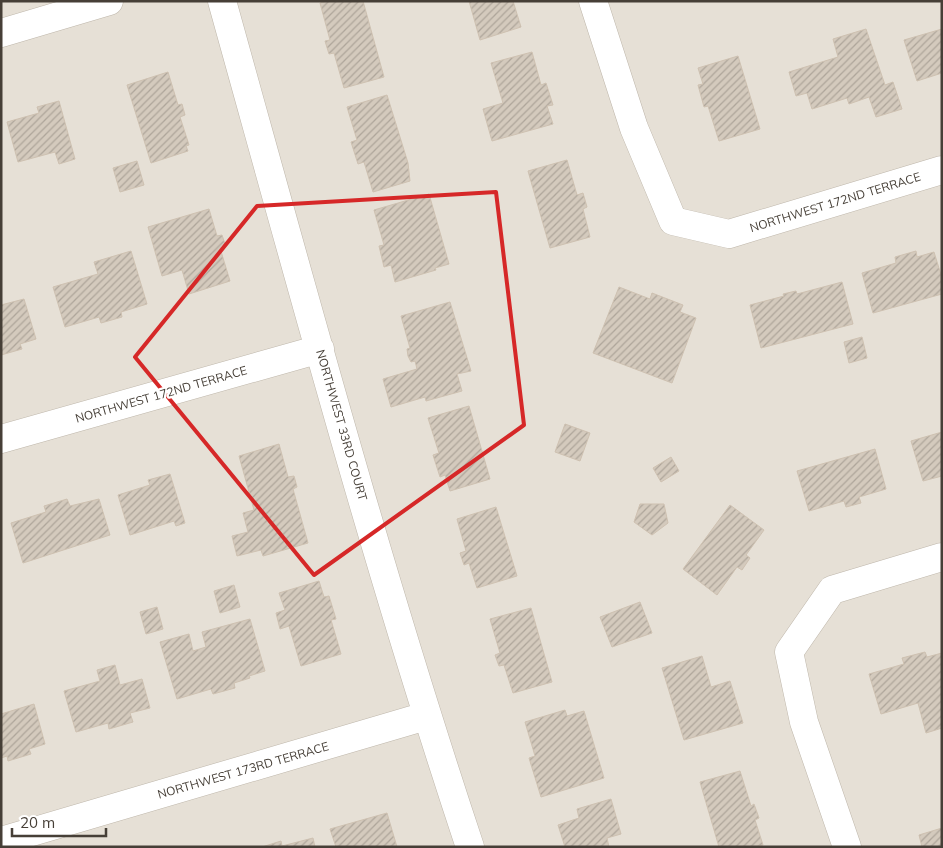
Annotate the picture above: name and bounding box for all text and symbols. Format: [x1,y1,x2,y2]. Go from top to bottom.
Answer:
street label: NORTHWEST 172ND TERRACE [748,169,922,235]
street label: NORTHWEST 33RD COURT [313,348,371,503]
street label: NORTHWEST 172ND TERRACE [73,362,249,426]
street label: NORTHWEST 173RD TERRACE [156,738,330,802]
scale bar [12,806,106,838]
text: 20 m [20,813,55,832]

